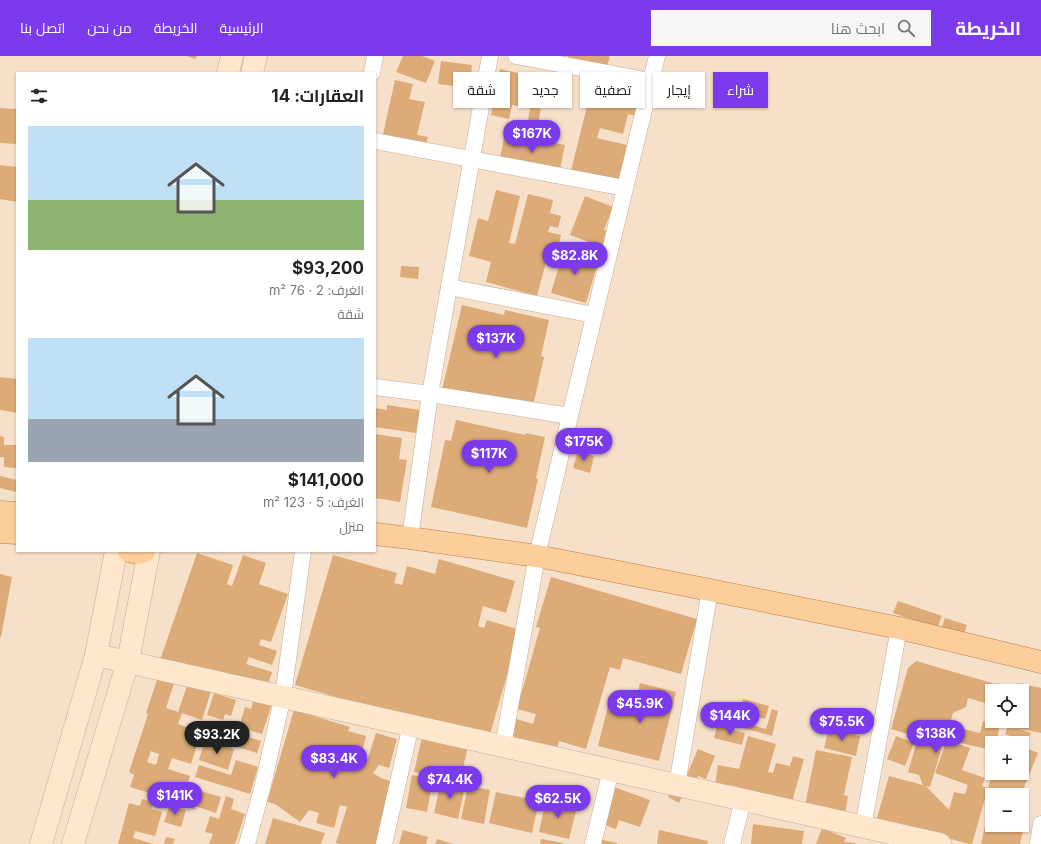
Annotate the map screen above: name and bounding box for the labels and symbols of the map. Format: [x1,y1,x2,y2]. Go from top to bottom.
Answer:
pin: $167K [504,120,560,154]
pin: $82.8K [542,242,608,276]
pin: $137K [468,325,524,359]
pin: $175K [556,428,612,462]
pin: $117K [461,440,517,474]
pin: $45.9K [607,690,673,724]
pin: $144K [702,702,758,736]
pin: $75.5K [809,708,875,742]
pin: $138K [908,720,964,754]
pin: $93.2K [184,721,250,755]
pin: $83.4K [301,745,367,779]
pin: $74.4K [417,766,483,800]
pin: $141K [147,782,203,816]
pin: $62.5K [525,785,591,819]

